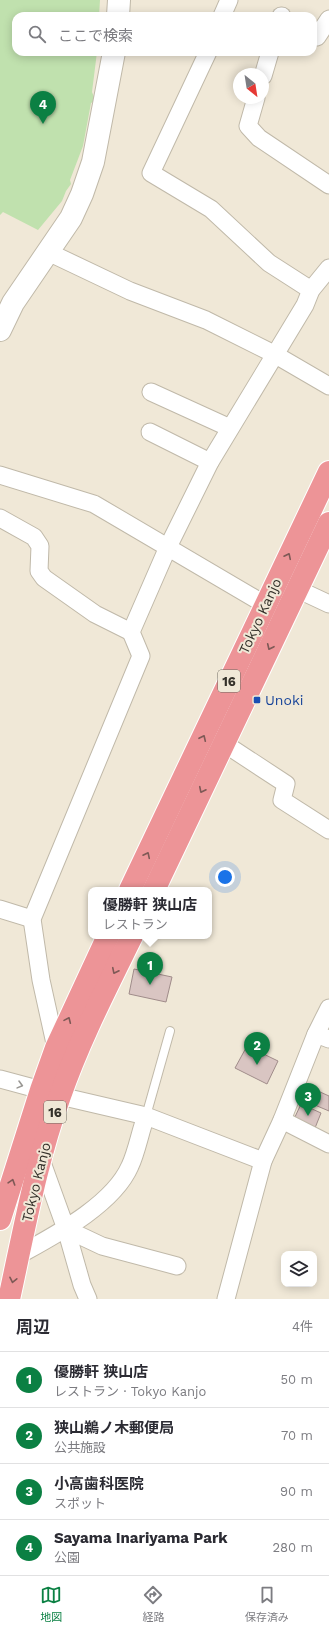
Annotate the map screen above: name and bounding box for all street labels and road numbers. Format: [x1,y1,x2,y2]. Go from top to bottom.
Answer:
street label: Tokyo Kanjo [236,576,284,656]
road number: 16 [218,670,240,692]
road number: 16 [44,1101,66,1123]
street label: Tokyo Kanjo [18,1141,54,1223]

